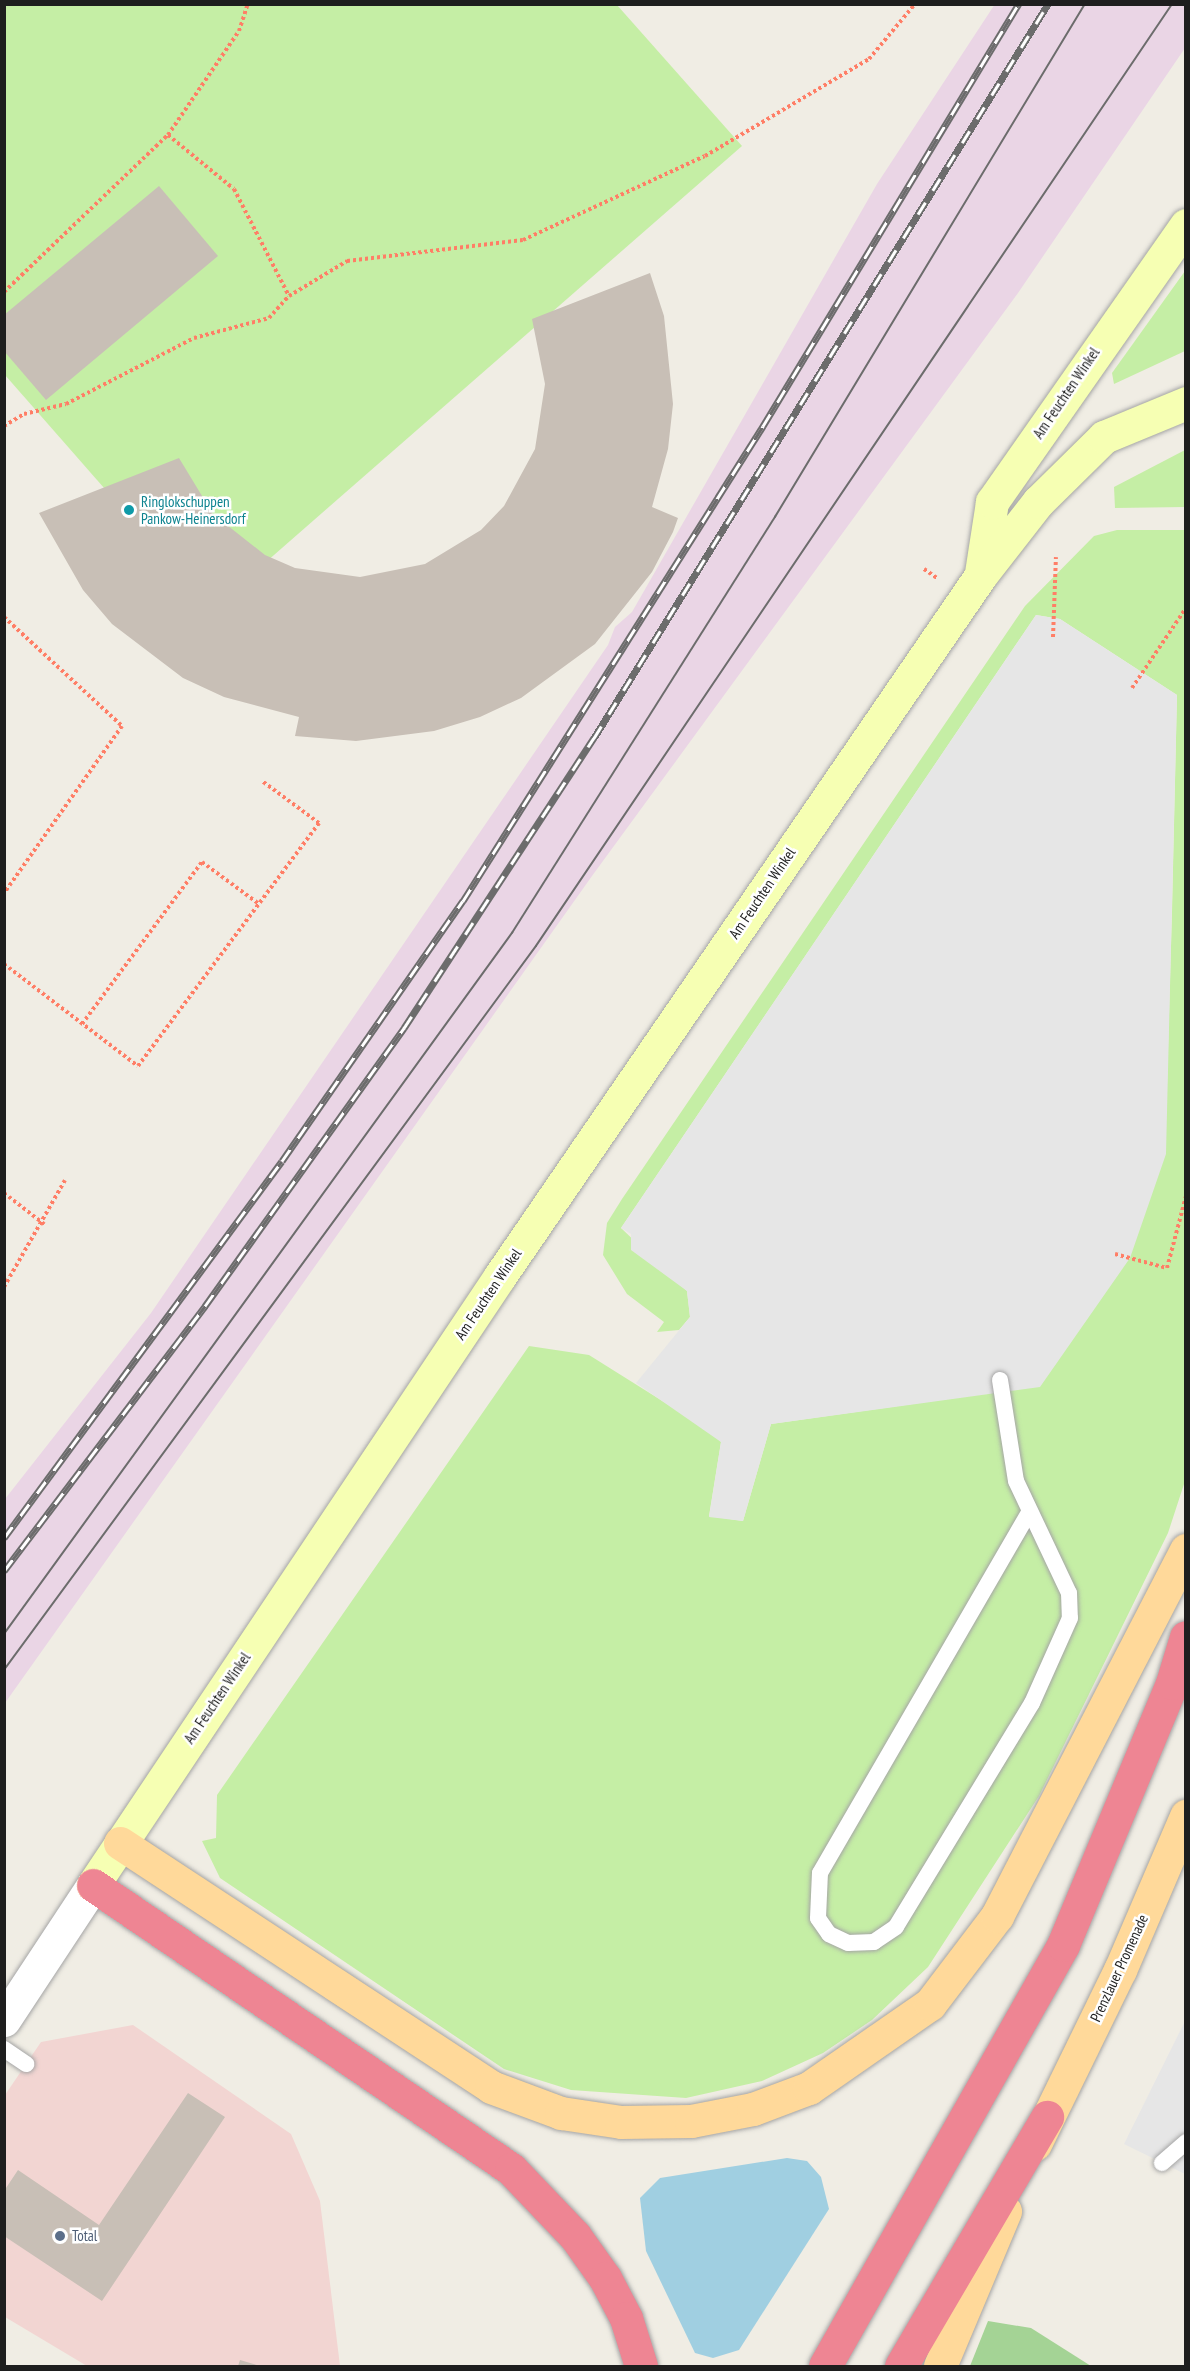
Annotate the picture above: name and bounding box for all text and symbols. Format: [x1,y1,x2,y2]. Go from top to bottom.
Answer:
street label: Am Feuchten Winkel [1029,344,1103,442]
place label: Ringlokschuppen Pankow-Heinersdorf [141,492,246,527]
marker: Ringlokschuppen Pankow-Heinersdorf [122,503,136,517]
street label: Am Feuchten Winkel [725,844,799,942]
street label: Am Feuchten Winkel [451,1245,525,1343]
street label: Am Feuchten Winkel [180,1649,254,1747]
street label: Prenzlauer Promenade [1086,1911,1152,2025]
place label: Total [72,2227,97,2245]
marker: Total [53,2229,67,2243]

